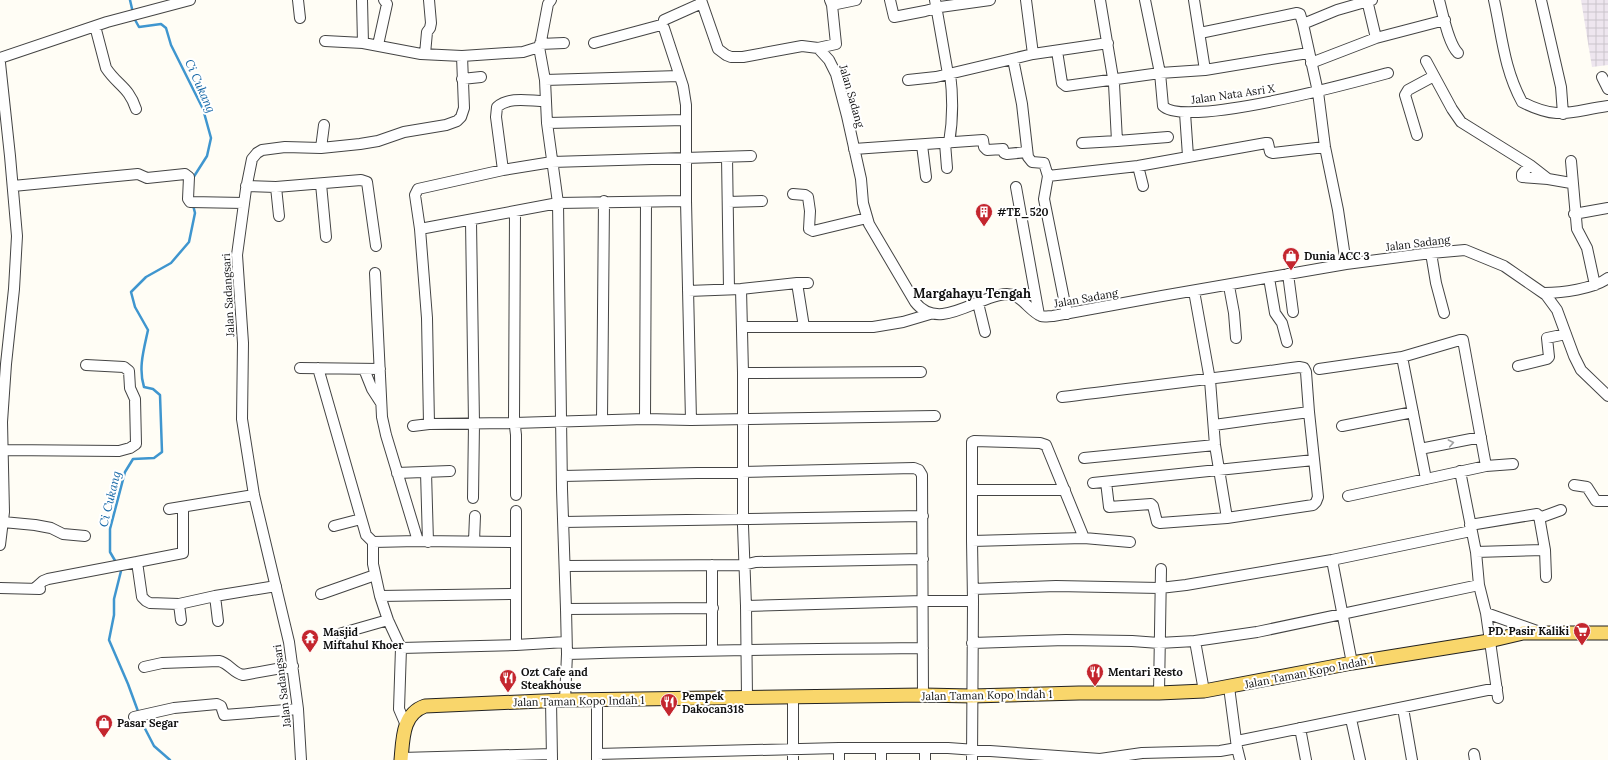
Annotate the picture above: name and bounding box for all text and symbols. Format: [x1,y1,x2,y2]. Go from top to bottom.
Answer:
water label: Ci Cukang [182,57,219,115]
street label: Jalan Sadang [836,62,868,130]
street label: Jalan Nata Asri X [1189,81,1277,107]
building icon: #TE_520 [974,202,994,227]
place label: #TE_520 [997,205,1049,219]
street label: Jalan Sadang [1384,232,1452,254]
shop icon: Dunia ACC 3 [1281,246,1301,271]
place label: Dunia ACC 3 [1304,249,1370,263]
street label: Jalan Sadangsari [219,253,237,338]
district label: Margahayu Tengah [913,285,1031,302]
street label: Jalan Sadang [1052,285,1120,311]
one-way arrow [1448,439,1454,448]
water label: Ci Cukang [95,469,124,528]
supermarket icon: PD. Pasir Kaliki [1572,621,1592,646]
place label: PD. Pasir Kaliki [1488,624,1569,638]
place label: Masjid Miftahul Khoer [323,625,404,652]
temple icon: Masjid Miftahul Khoer [300,628,320,653]
street label: Jalan Sadangsari [270,644,294,729]
street label: Jalan Taman Kopo Indah 1 [1242,653,1375,692]
restaurant icon: Mentari Resto [1085,662,1105,687]
place label: Ozt Cafe and Steakhouse [521,665,588,692]
place label: Mentari Resto [1108,665,1183,679]
restaurant icon: Ozt Cafe and Steakhouse [498,668,518,693]
street label: Jalan Taman Kopo Indah 1 [920,687,1053,703]
place label: Pempek Dakocan318 [682,689,744,716]
restaurant icon: Pempek Dakocan318 [659,692,679,717]
street label: Jalan Taman Kopo Indah 1 [512,693,645,709]
shop icon: Pasar Segar [94,713,114,738]
place label: Pasar Segar [117,716,179,730]

